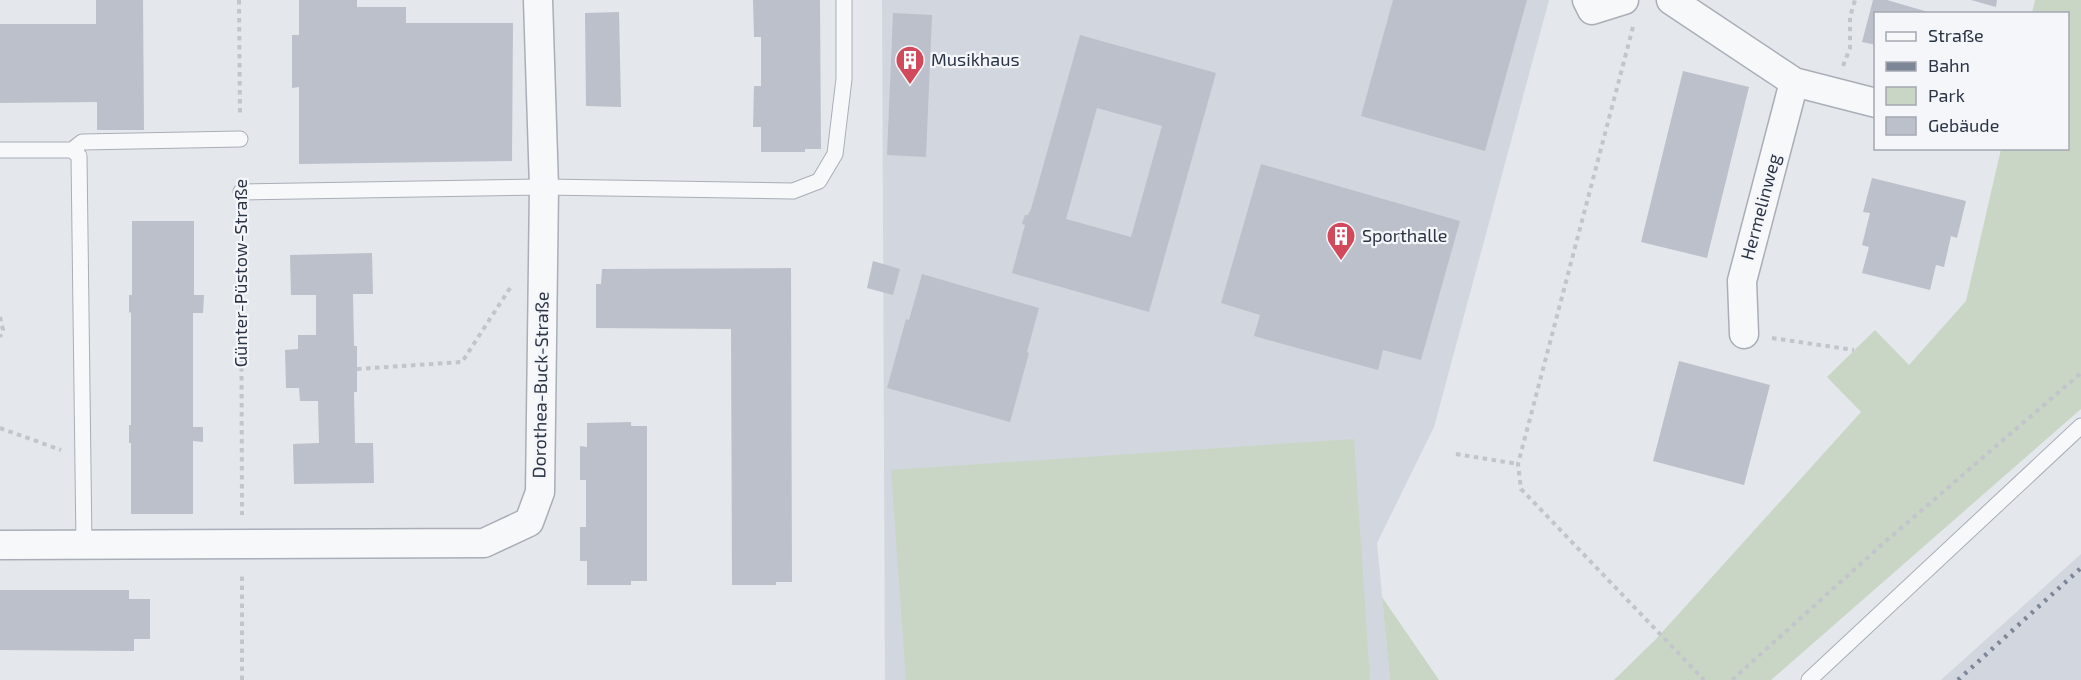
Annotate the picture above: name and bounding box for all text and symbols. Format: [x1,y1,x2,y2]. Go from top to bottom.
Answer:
legend [1874,12,2069,150]
text: Straße [1928,24,1984,46]
building icon: Musikhaus [894,44,926,86]
place label: Musikhaus [931,48,1020,70]
text: Bahn [1928,54,1970,76]
text: Park [1928,84,1965,106]
text: Gebäude [1928,114,1999,136]
street label: Hermelinweg [1735,151,1785,262]
street label: Günter-Püstow-Straße [229,179,251,367]
building icon: Sporthalle [1325,220,1357,262]
place label: Sporthalle [1362,224,1448,246]
street label: Dorothea-Buck-Straße [527,291,553,479]

